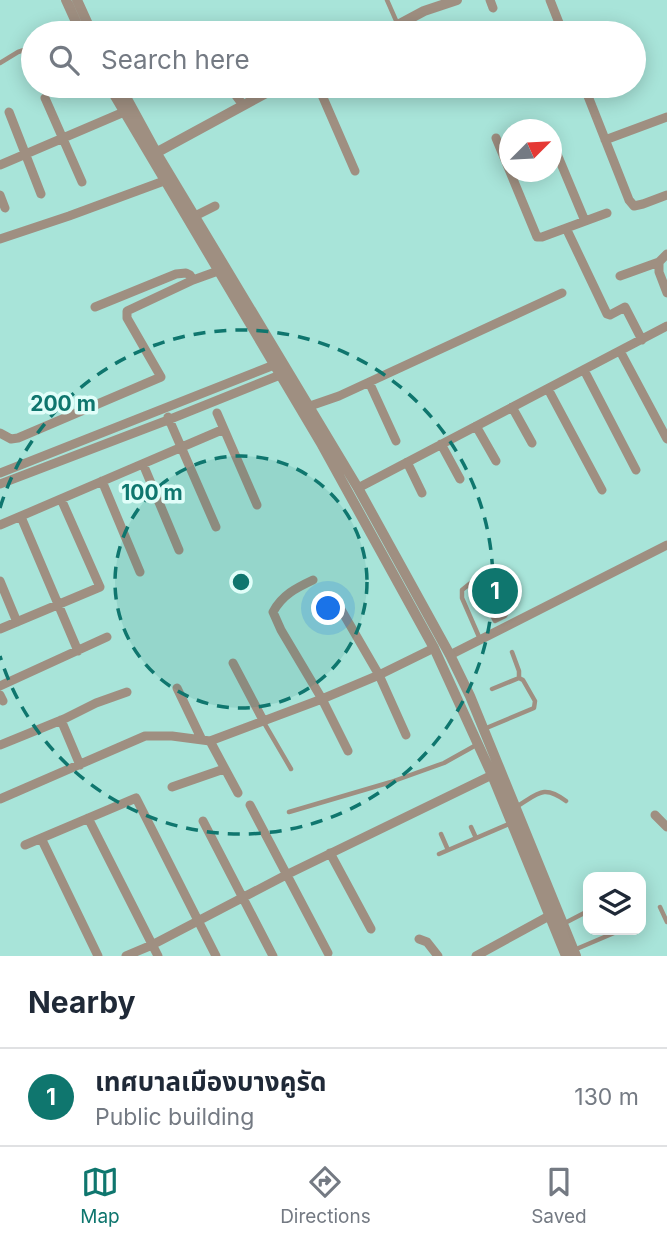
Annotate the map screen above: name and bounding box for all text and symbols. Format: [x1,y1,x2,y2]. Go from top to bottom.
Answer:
search box [21,21,646,98]
icon: search [45,41,83,79]
text: Search here [101,44,250,75]
north arrow [499,119,562,182]
text: 200 m [30,391,96,416]
text: 100 m [121,480,183,505]
pin: 1 [472,565,518,617]
centre of rings [229,570,253,594]
your location [311,591,345,625]
map controls [583,872,646,935]
button: layers [583,872,646,935]
text: Nearby [28,984,136,1020]
text: เทศบาลเมืองบางคูรัด [95,1066,326,1097]
text: 1 [46,1083,56,1111]
text: 130 m [574,1083,639,1111]
text: Public building [95,1103,254,1131]
tab: Map [80,1163,120,1228]
tab: Directions [280,1163,371,1228]
tab: Saved [531,1163,587,1228]

